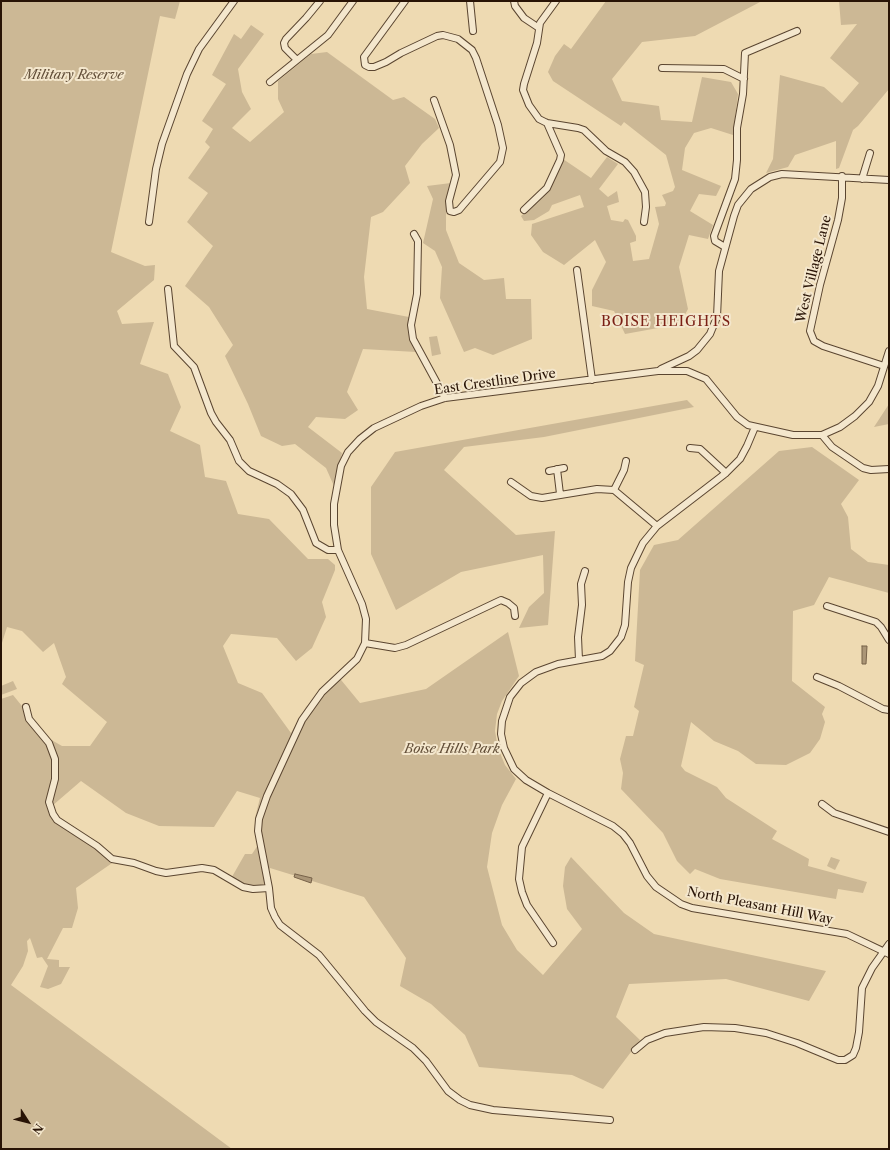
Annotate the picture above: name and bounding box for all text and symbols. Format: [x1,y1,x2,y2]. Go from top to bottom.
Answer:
park label: Military Reserve [24,67,124,83]
street label: West Village Lane [793,214,835,324]
district label: BOISE HEIGHTS [601,314,731,330]
street label: East Crestline Drive [433,366,557,398]
park label: Boise Hills Park [404,741,500,757]
street label: North Pleasant Hill Way [686,884,834,928]
north arrow [8,1102,48,1142]
text: N [29,1121,46,1137]

